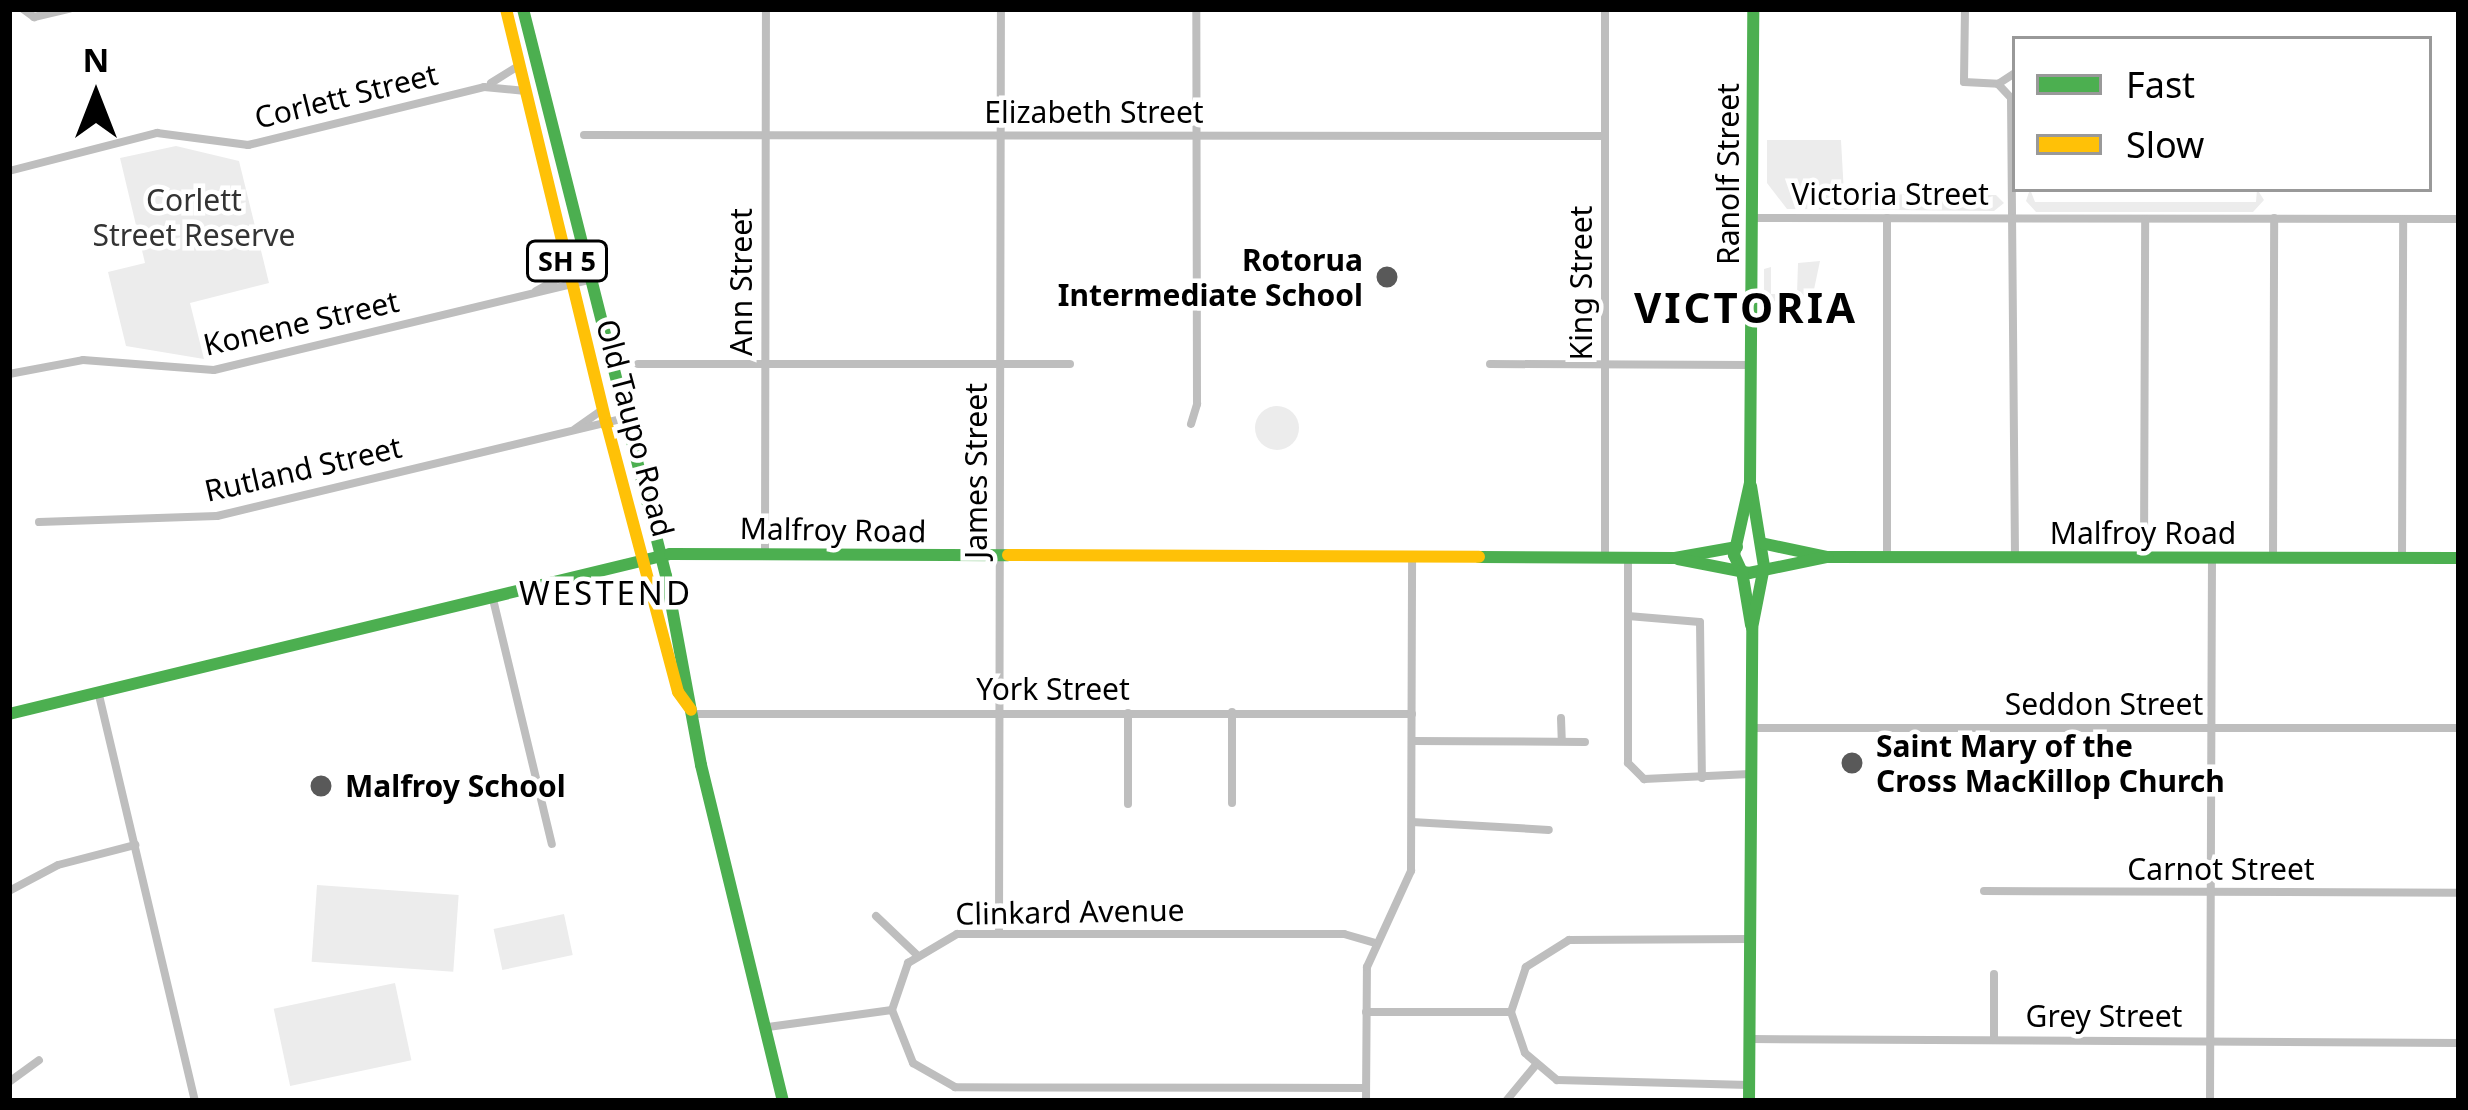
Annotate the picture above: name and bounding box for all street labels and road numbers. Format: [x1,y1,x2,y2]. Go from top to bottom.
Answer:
street label: Corlett Street [251,56,441,136]
street label: Ranolf Street [1710,83,1746,265]
street label: Elizabeth Street [984,94,1204,130]
street label: Victoria Street [1791,176,1989,212]
street label: King Street [1563,206,1599,360]
street label: Ann Street [723,208,759,356]
road number: SH 5 [525,240,609,282]
street label: Konene Street [200,283,402,363]
street label: Old Taupo Road [589,315,681,541]
street label: James Street [958,383,994,559]
street label: Rutland Street [201,429,405,509]
street label: Malfroy Road [739,510,927,550]
street label: Malfroy Road [2050,515,2236,551]
street label: York Street [976,671,1130,707]
street label: Seddon Street [2005,686,2203,722]
street label: Carnot Street [2127,851,2315,887]
street label: Clinkard Avenue [955,892,1185,932]
street label: Grey Street [2026,998,2182,1034]

